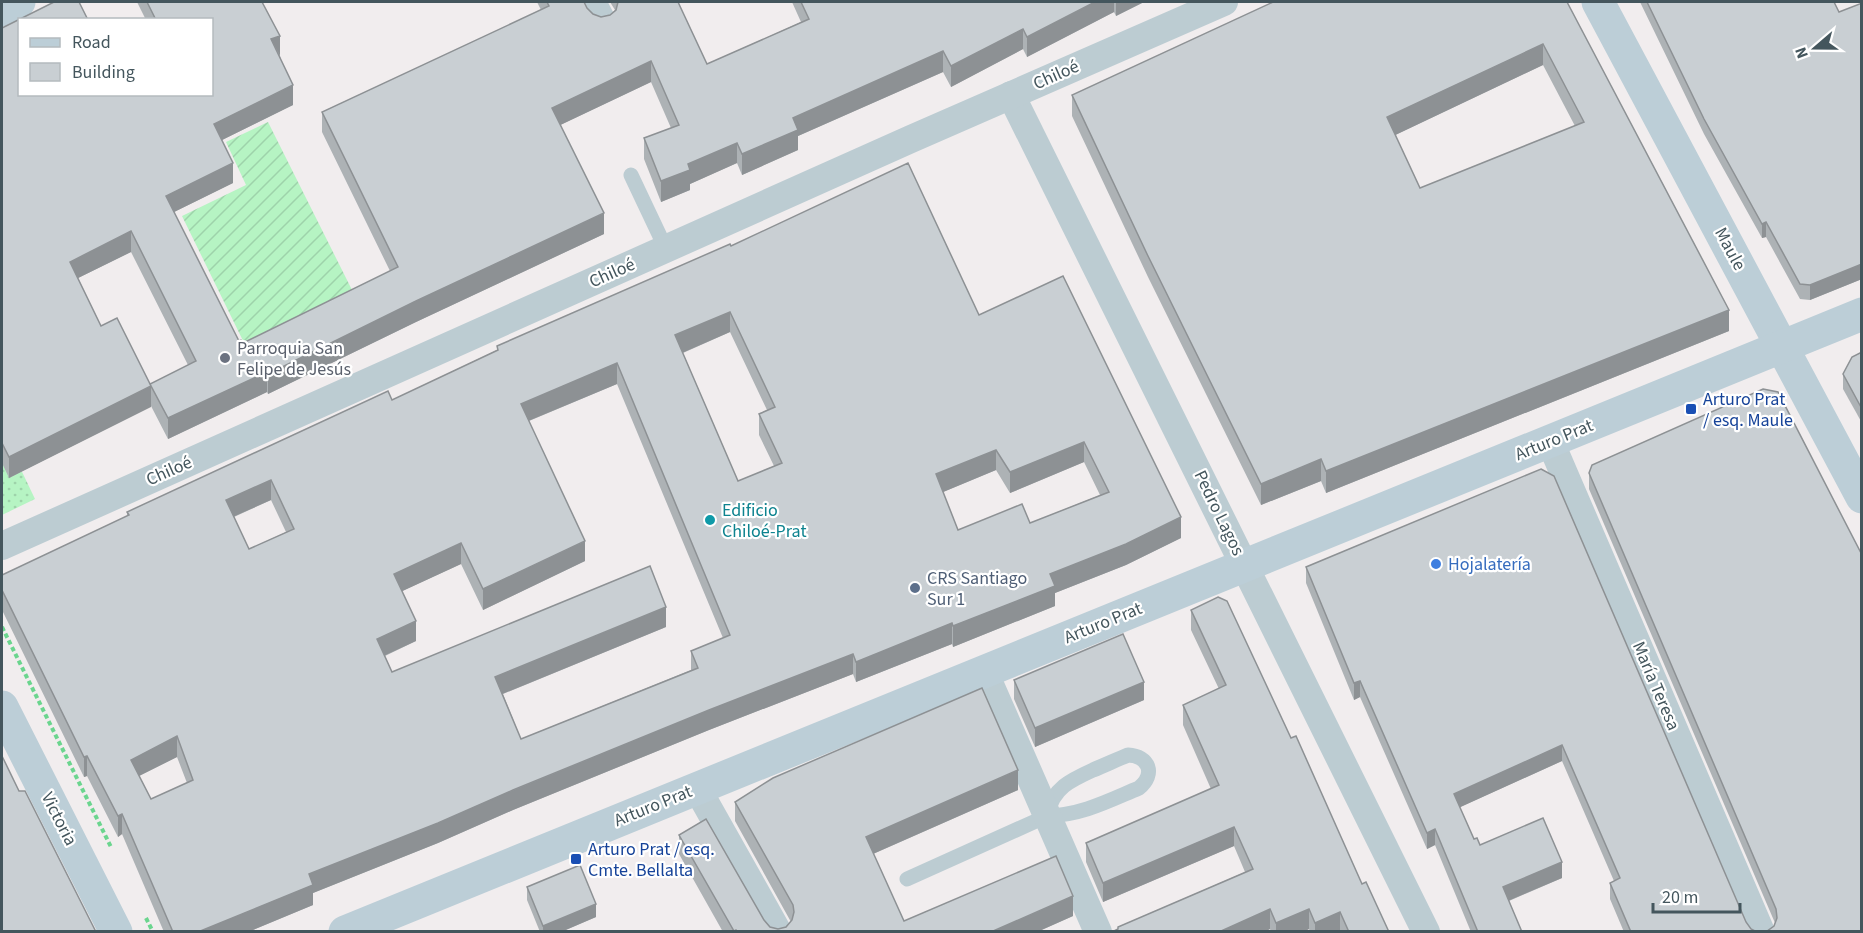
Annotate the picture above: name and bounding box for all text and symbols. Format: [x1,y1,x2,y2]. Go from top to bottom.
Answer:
legend [18,18,213,96]
north arrow [1785,18,1845,78]
text: Road [72,30,111,55]
text: N [1790,44,1814,62]
street label: Chiloé [1029,54,1083,96]
text: Building [72,60,135,85]
street label: Maule [1708,223,1752,275]
street label: Chiloé [585,252,639,294]
place label: Parroquia San Felipe de Jesús [237,336,351,382]
marker: Parroquia San Felipe de Jesús [218,351,232,365]
place label: Arturo Prat / esq. Maule [1703,387,1793,433]
marker: Arturo Prat / esq. Maule [1684,402,1698,416]
street label: Arturo Prat [1511,413,1597,467]
street label: Chiloé [142,450,196,492]
street label: Pedro Lagos [1188,466,1250,560]
place label: Edificio Chiloé-Prat [722,498,806,544]
marker: Edificio Chiloé-Prat [703,513,717,527]
place label: Hojalatería [1448,552,1531,577]
marker: Hojalatería [1429,557,1443,571]
place label: CRS Santiago Sur 1 [927,566,1027,612]
marker: CRS Santiago Sur 1 [908,581,922,595]
street label: Arturo Prat [1060,596,1146,650]
street label: María Teresa [1626,638,1686,734]
street label: Arturo Prat [610,779,696,833]
street label: Victoria [35,788,83,850]
place label: Arturo Prat / esq. Cmte. Bellalta [588,837,715,883]
marker: Arturo Prat / esq. Cmte. Bellalta [569,852,583,866]
scale bar [1653,876,1740,914]
text: 20 m [1662,885,1698,910]

